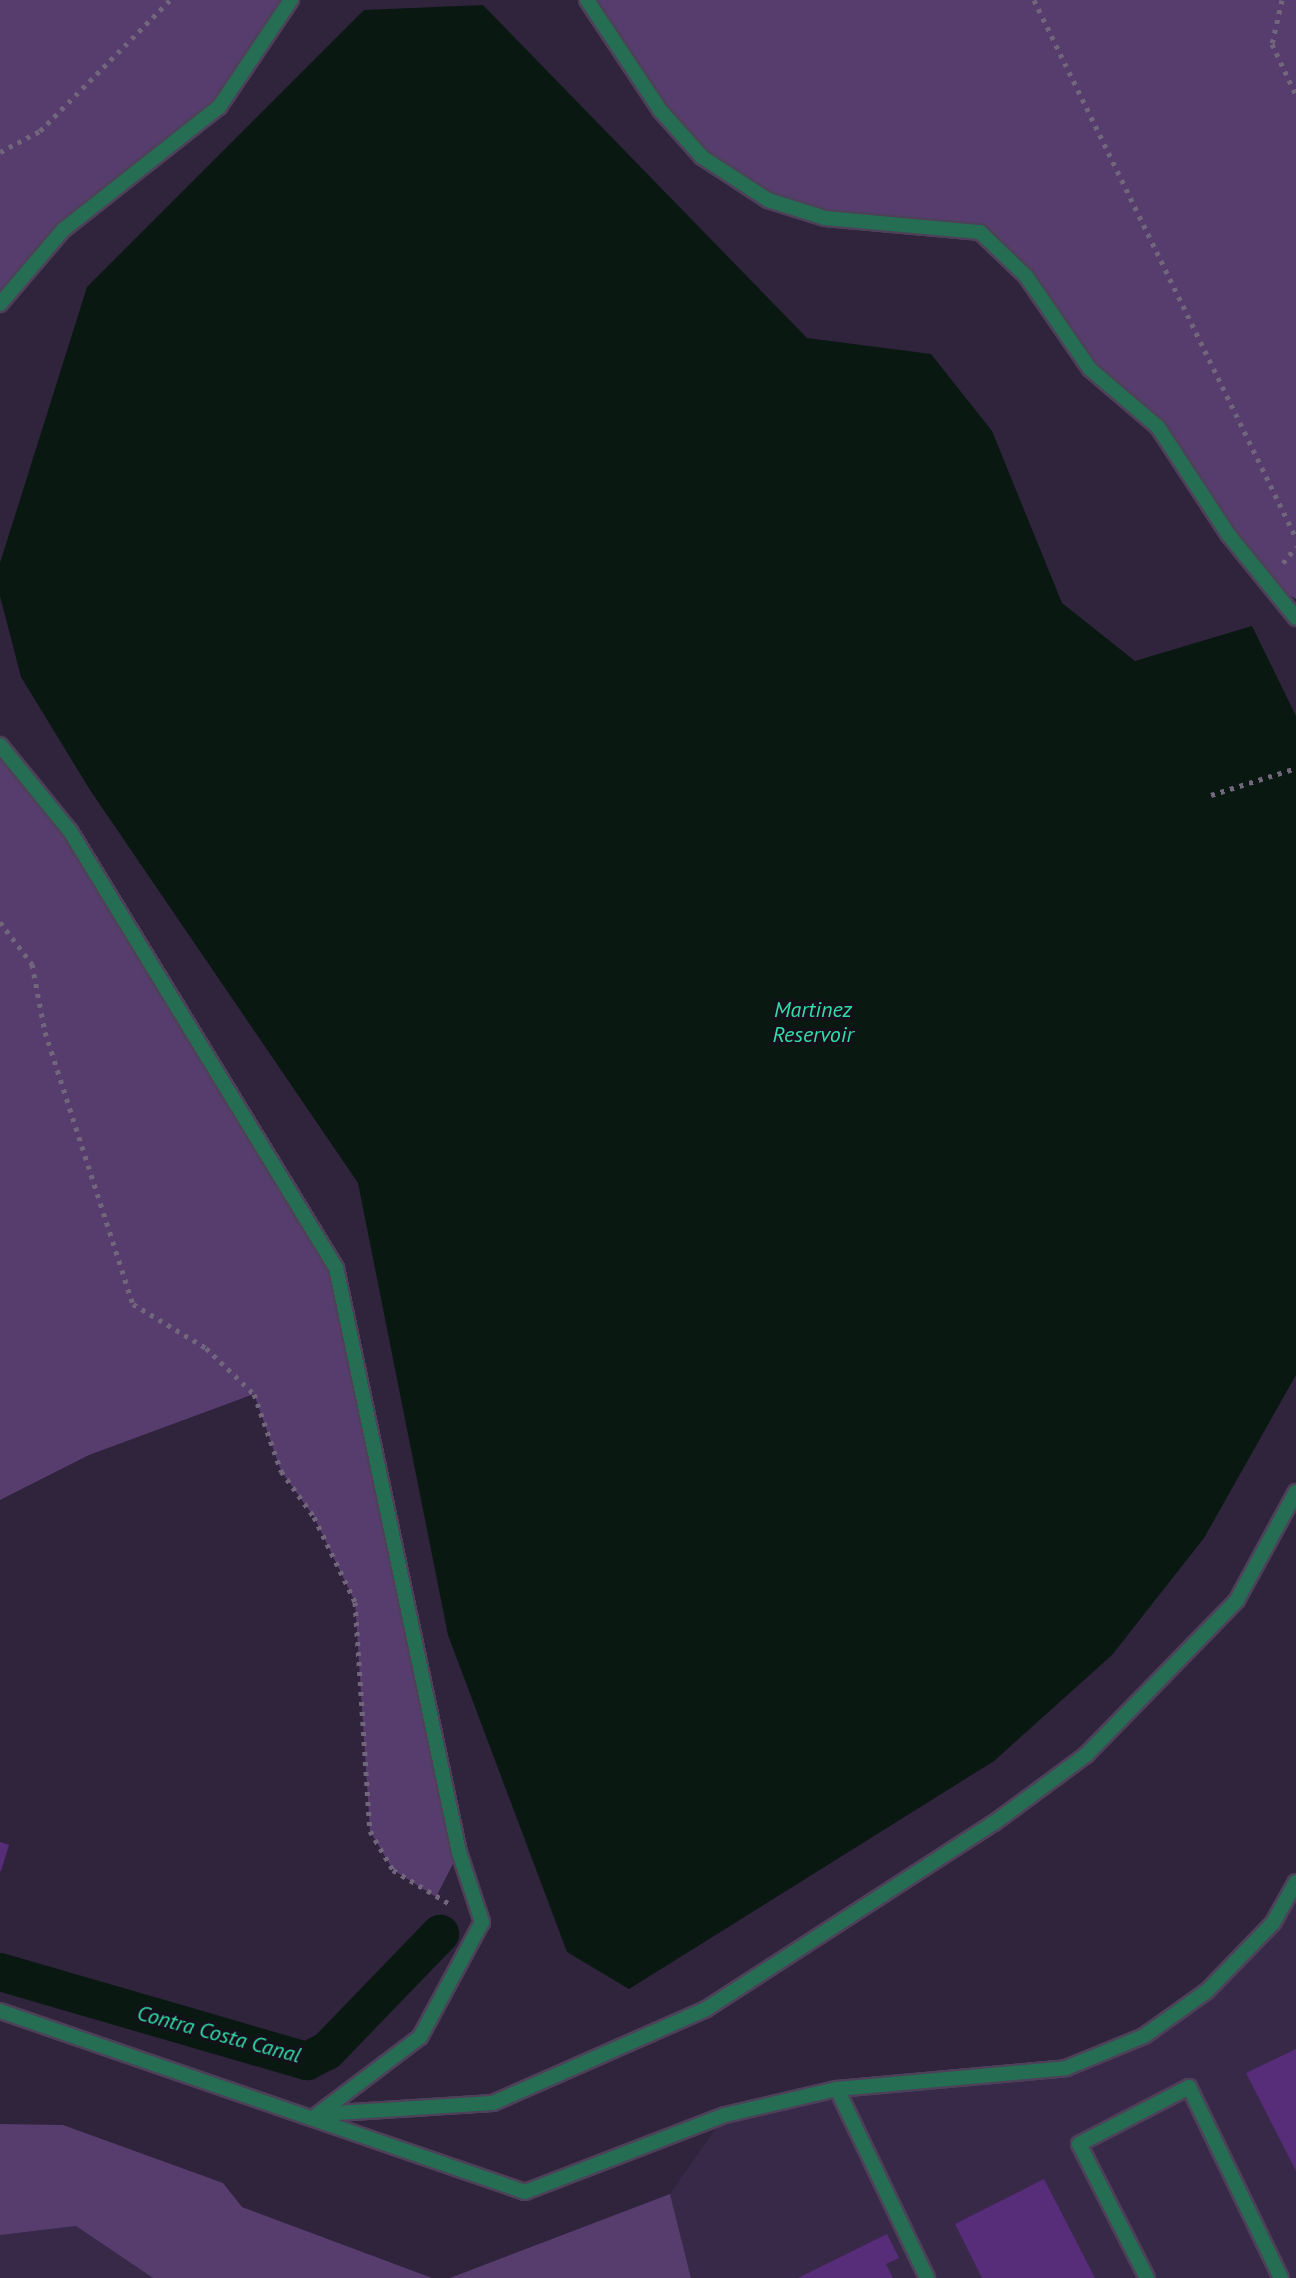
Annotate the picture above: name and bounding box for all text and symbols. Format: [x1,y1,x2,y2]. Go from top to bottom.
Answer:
water label: Martinez Reservoir [772,996,854,1048]
water label: Contra Costa Canal [134,1999,304,2069]

